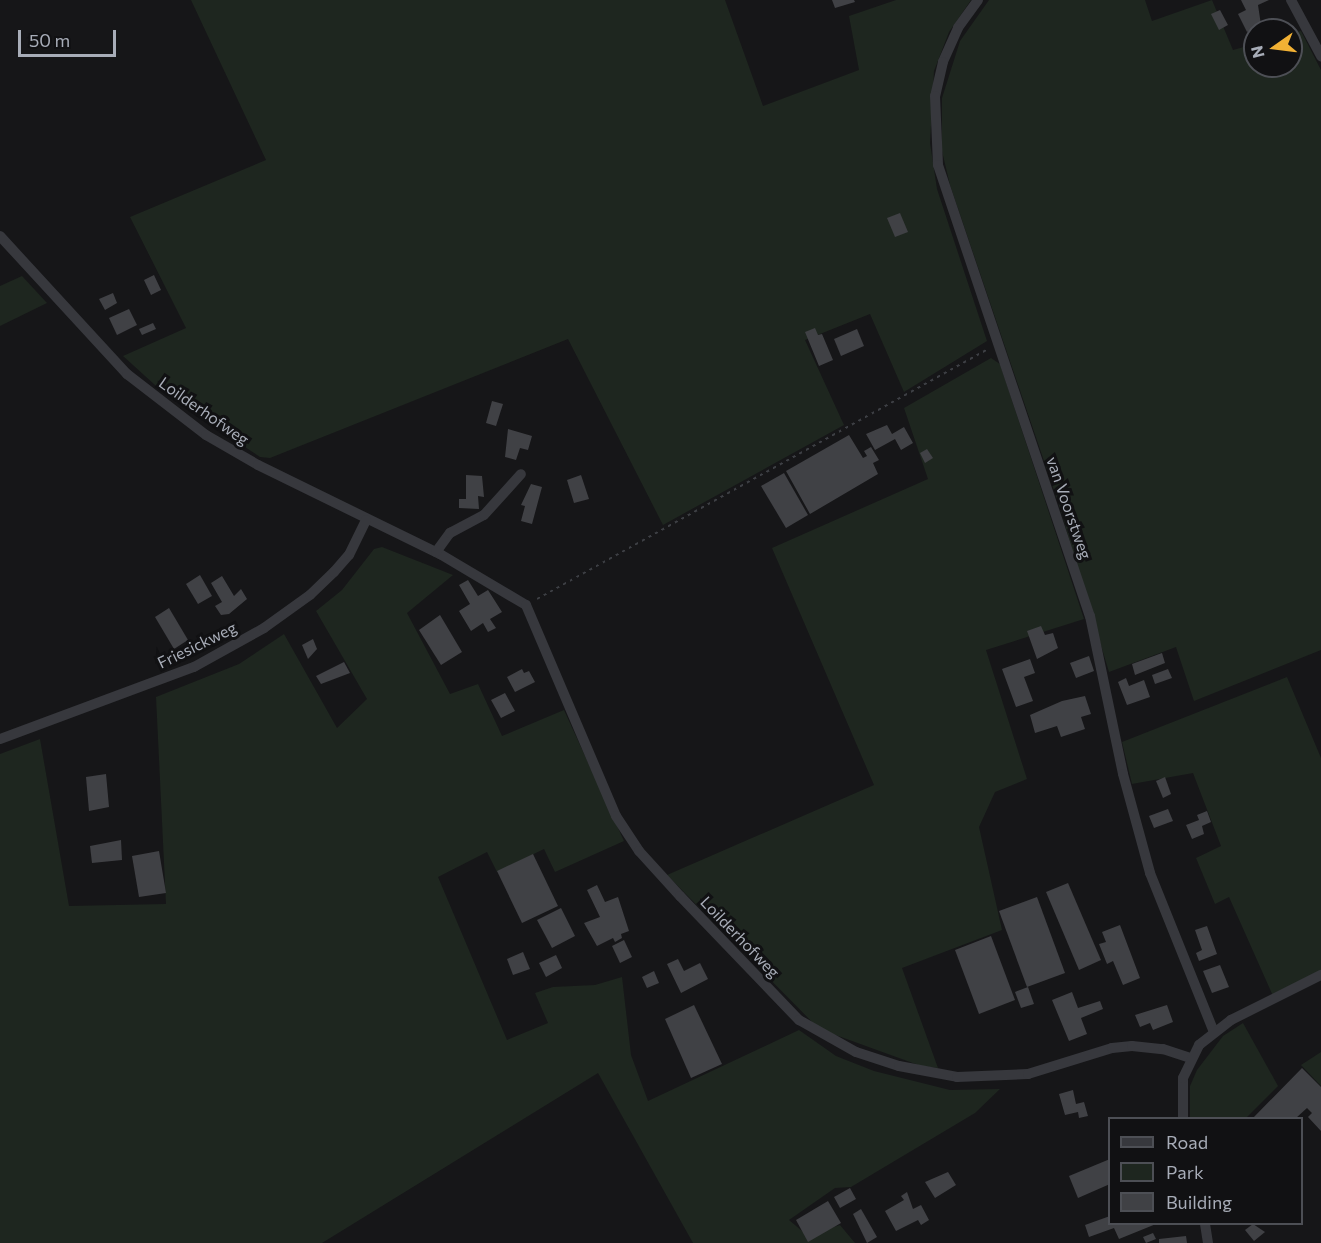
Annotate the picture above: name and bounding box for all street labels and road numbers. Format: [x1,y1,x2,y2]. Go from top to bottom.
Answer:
street label: Loilderhofweg [155,373,253,449]
street label: van Voorstweg [1042,454,1096,562]
street label: Friesickweg [154,618,240,672]
street label: Loilderhofweg [696,892,784,982]

